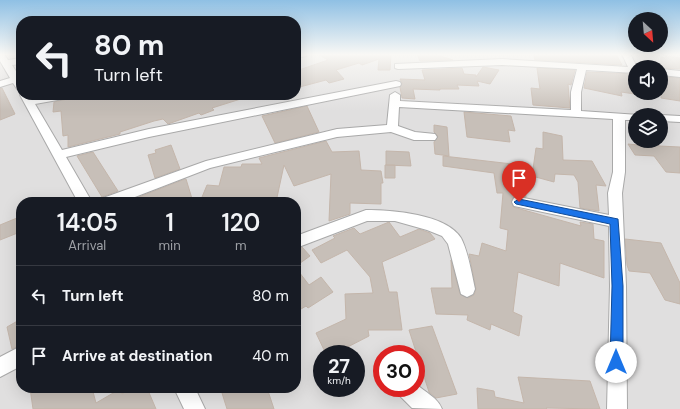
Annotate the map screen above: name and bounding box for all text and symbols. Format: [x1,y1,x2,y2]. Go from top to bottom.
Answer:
north arrow [628,12,668,52]
map controls [628,12,668,148]
text: 80 m [94,27,164,64]
icon: left [28,32,80,84]
button: sound [628,60,668,100]
text: Turn left [94,63,163,87]
button: layers [628,108,668,148]
pin [502,161,536,202]
icon: arrive [508,167,530,189]
text: 14:05 [57,207,118,238]
text: 1 [165,207,174,238]
text: 120 [221,207,260,238]
text: Arrival [68,237,106,254]
text: min [158,237,181,254]
text: m [235,237,247,254]
icon: left [28,285,50,307]
text: Turn left [62,286,123,306]
text: 80 m [252,286,289,306]
position arrow [595,341,637,383]
icon: arrive [28,345,50,367]
speed limit sign: 30 [373,345,425,397]
text: Arrive at destination [62,346,213,366]
text: 40 m [252,346,289,366]
text: 27 [328,353,350,379]
text: km/h [327,374,351,387]

